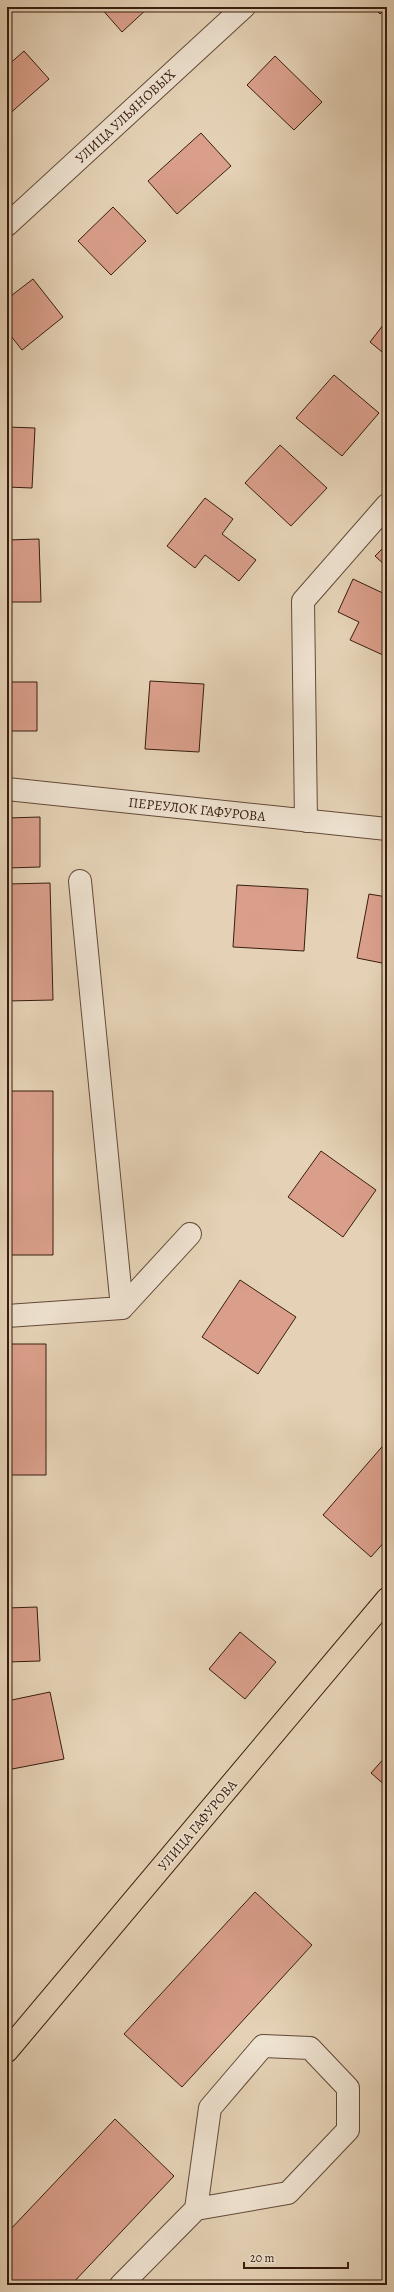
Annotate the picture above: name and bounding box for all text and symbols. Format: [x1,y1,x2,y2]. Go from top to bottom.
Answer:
street label: УЛИЦА УЛЬЯНОВЫХ [71,64,180,168]
street label: ПЕРЕУЛОК ГАФУРОВА [127,793,267,826]
street label: УЛИЦА ГАФУРОВА [154,1775,242,1875]
scale bar [244,2244,348,2270]
text: 20 m [250,2250,274,2266]

